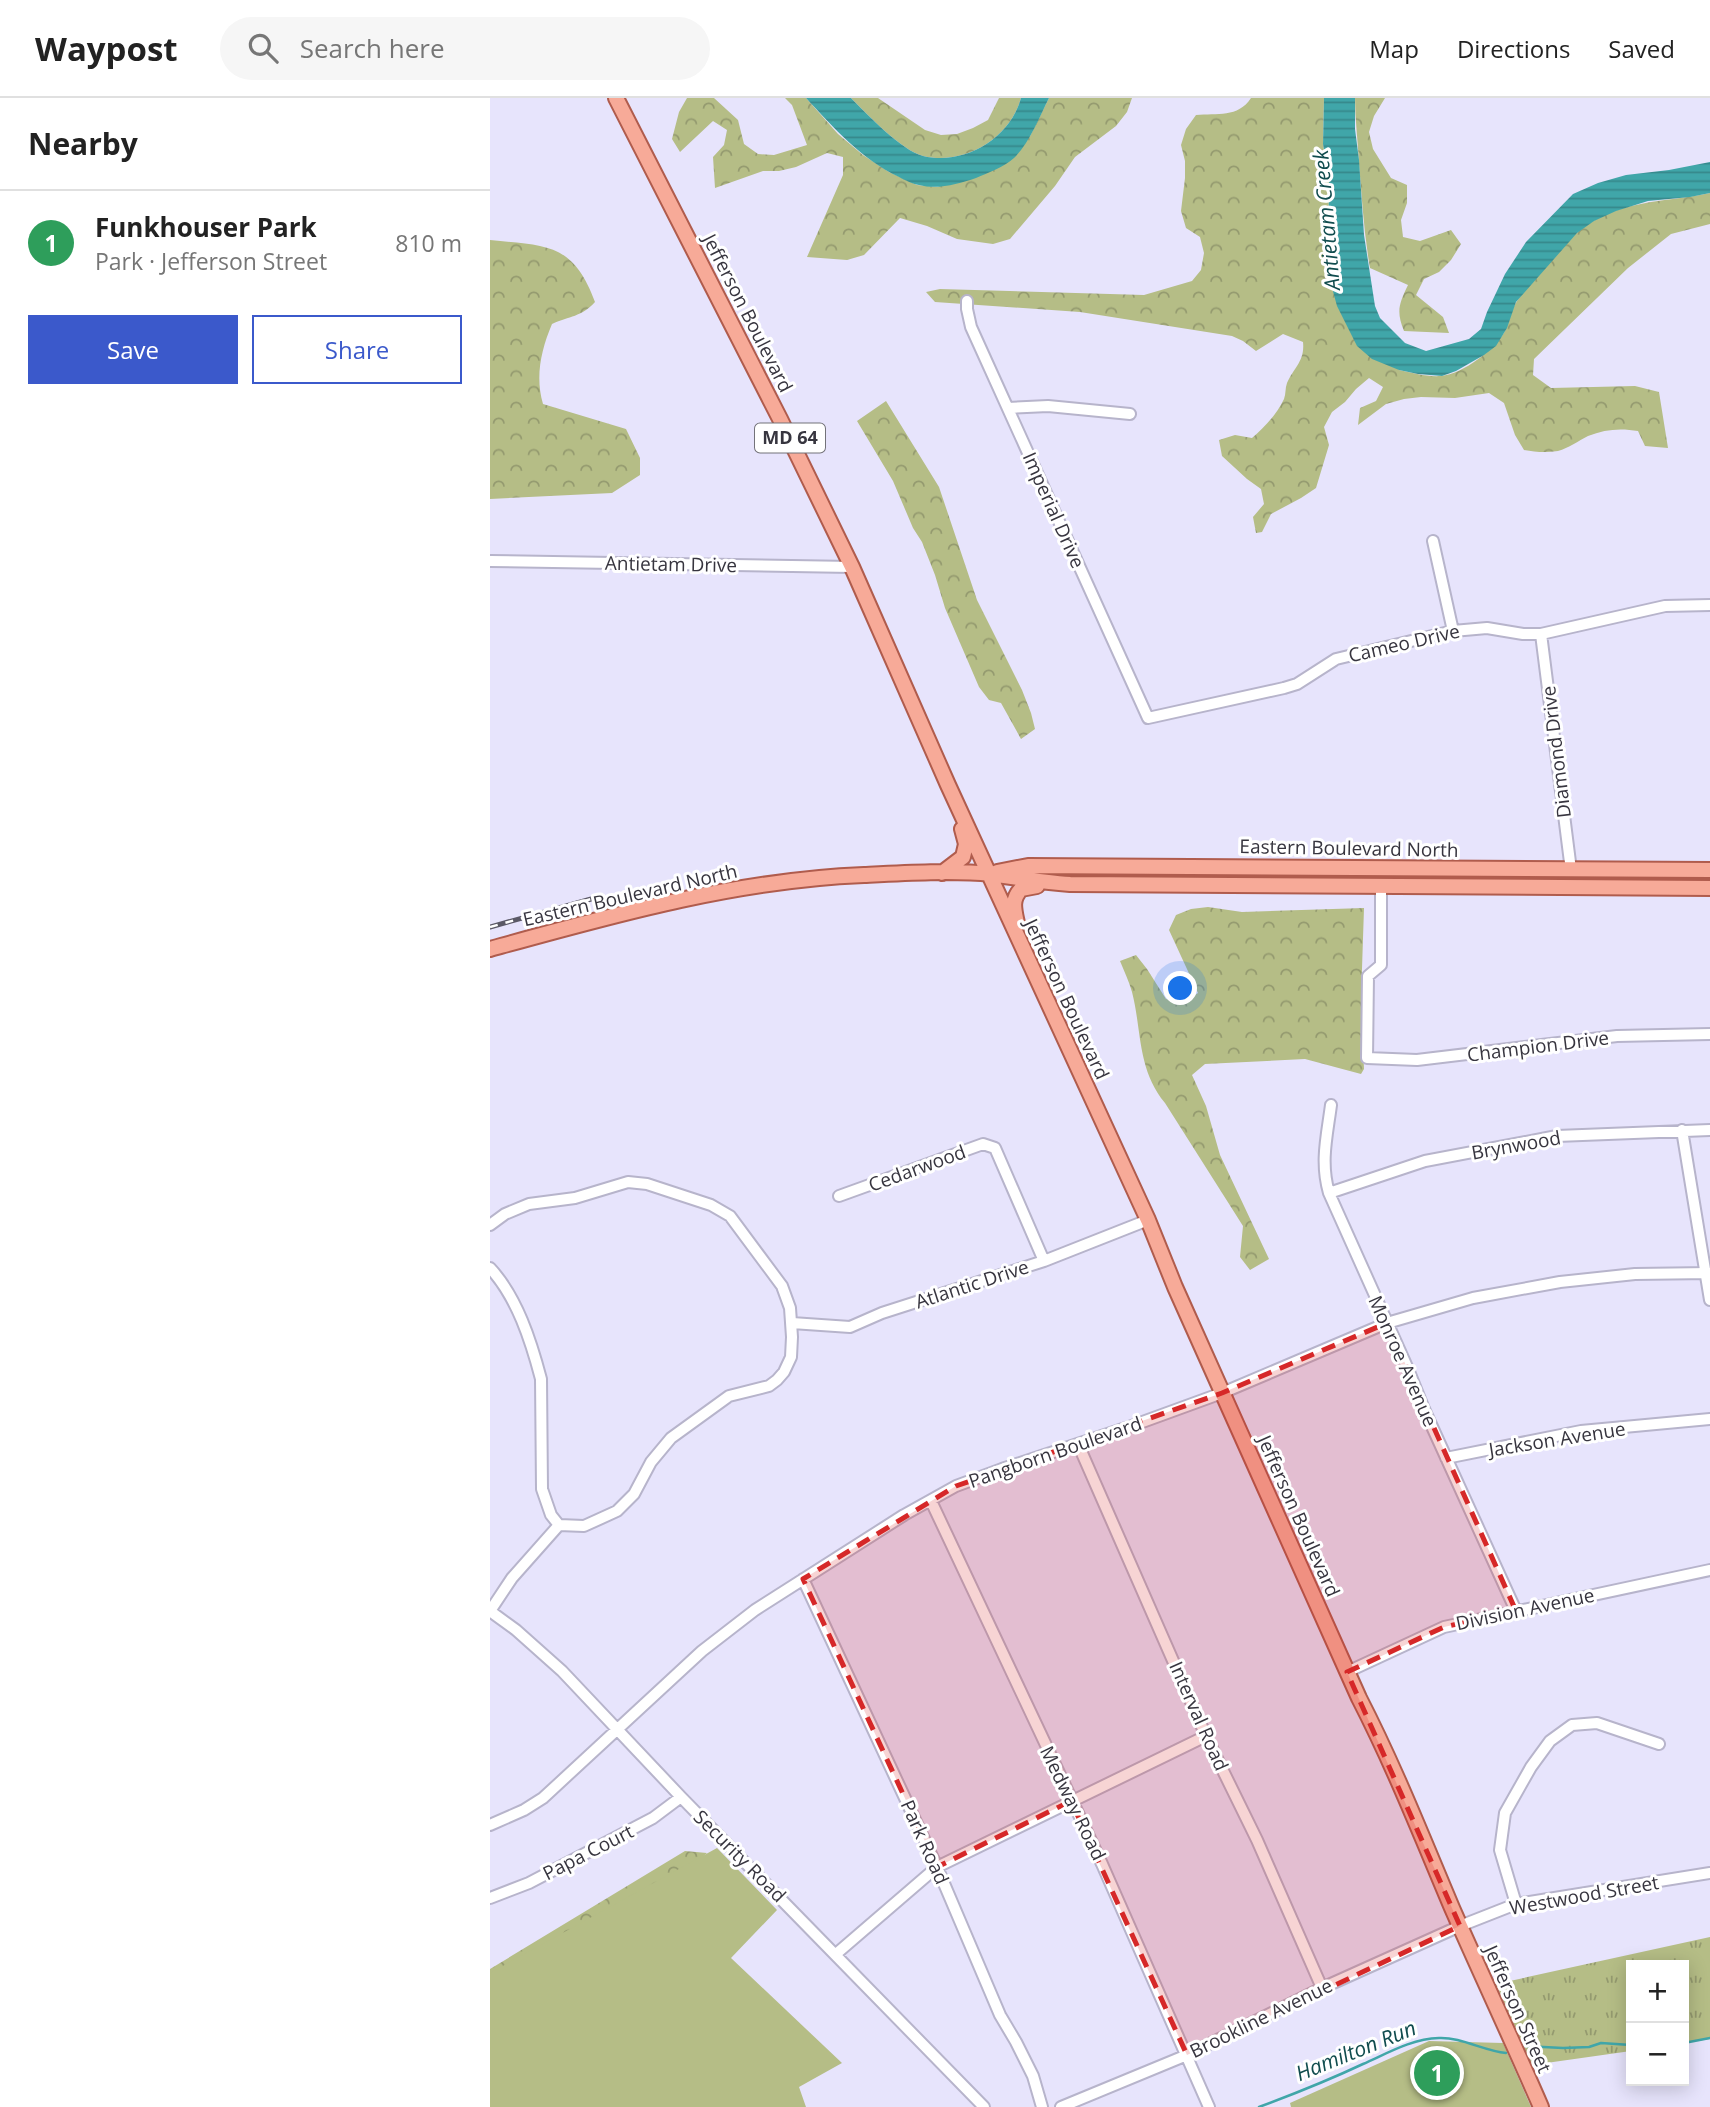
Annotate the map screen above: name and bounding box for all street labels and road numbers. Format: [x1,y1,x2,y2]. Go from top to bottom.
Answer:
street label: Jefferson Boulevard [696,228,799,397]
road number: MD 64 [755,424,825,452]
street label: Imperial Drive [1017,448,1091,572]
street label: Antietam Drive [605,550,737,578]
street label: Cameo Drive [1346,618,1462,668]
street label: Diamond Drive [1535,684,1577,820]
street label: Eastern Boulevard North [1239,833,1459,863]
street label: Eastern Boulevard North [520,858,740,932]
street label: Jefferson Boulevard [1018,913,1116,1083]
street label: Champion Drive [1466,1024,1610,1068]
street label: Brynwood [1469,1124,1563,1166]
street label: Cedarwood [865,1138,969,1198]
street label: Atlantic Drive [912,1253,1032,1315]
street label: Monroe Avenue [1362,1291,1444,1431]
street label: Pangborn Boulevard [965,1410,1145,1494]
street label: Jackson Avenue [1485,1415,1627,1463]
street label: Jefferson Boulevard [1251,1429,1346,1601]
street label: Division Avenue [1453,1582,1597,1636]
street label: Interval Road [1163,1657,1235,1775]
street label: Medway Road [1034,1741,1112,1865]
street label: Park Road [895,1796,955,1888]
street label: Security Road [688,1804,792,1908]
street label: Papa Court [538,1818,638,1886]
street label: Westwood Street [1507,1869,1661,1921]
street label: Jefferson Street [1477,1939,1558,2077]
street label: Brookline Avenue [1185,1972,1337,2064]

